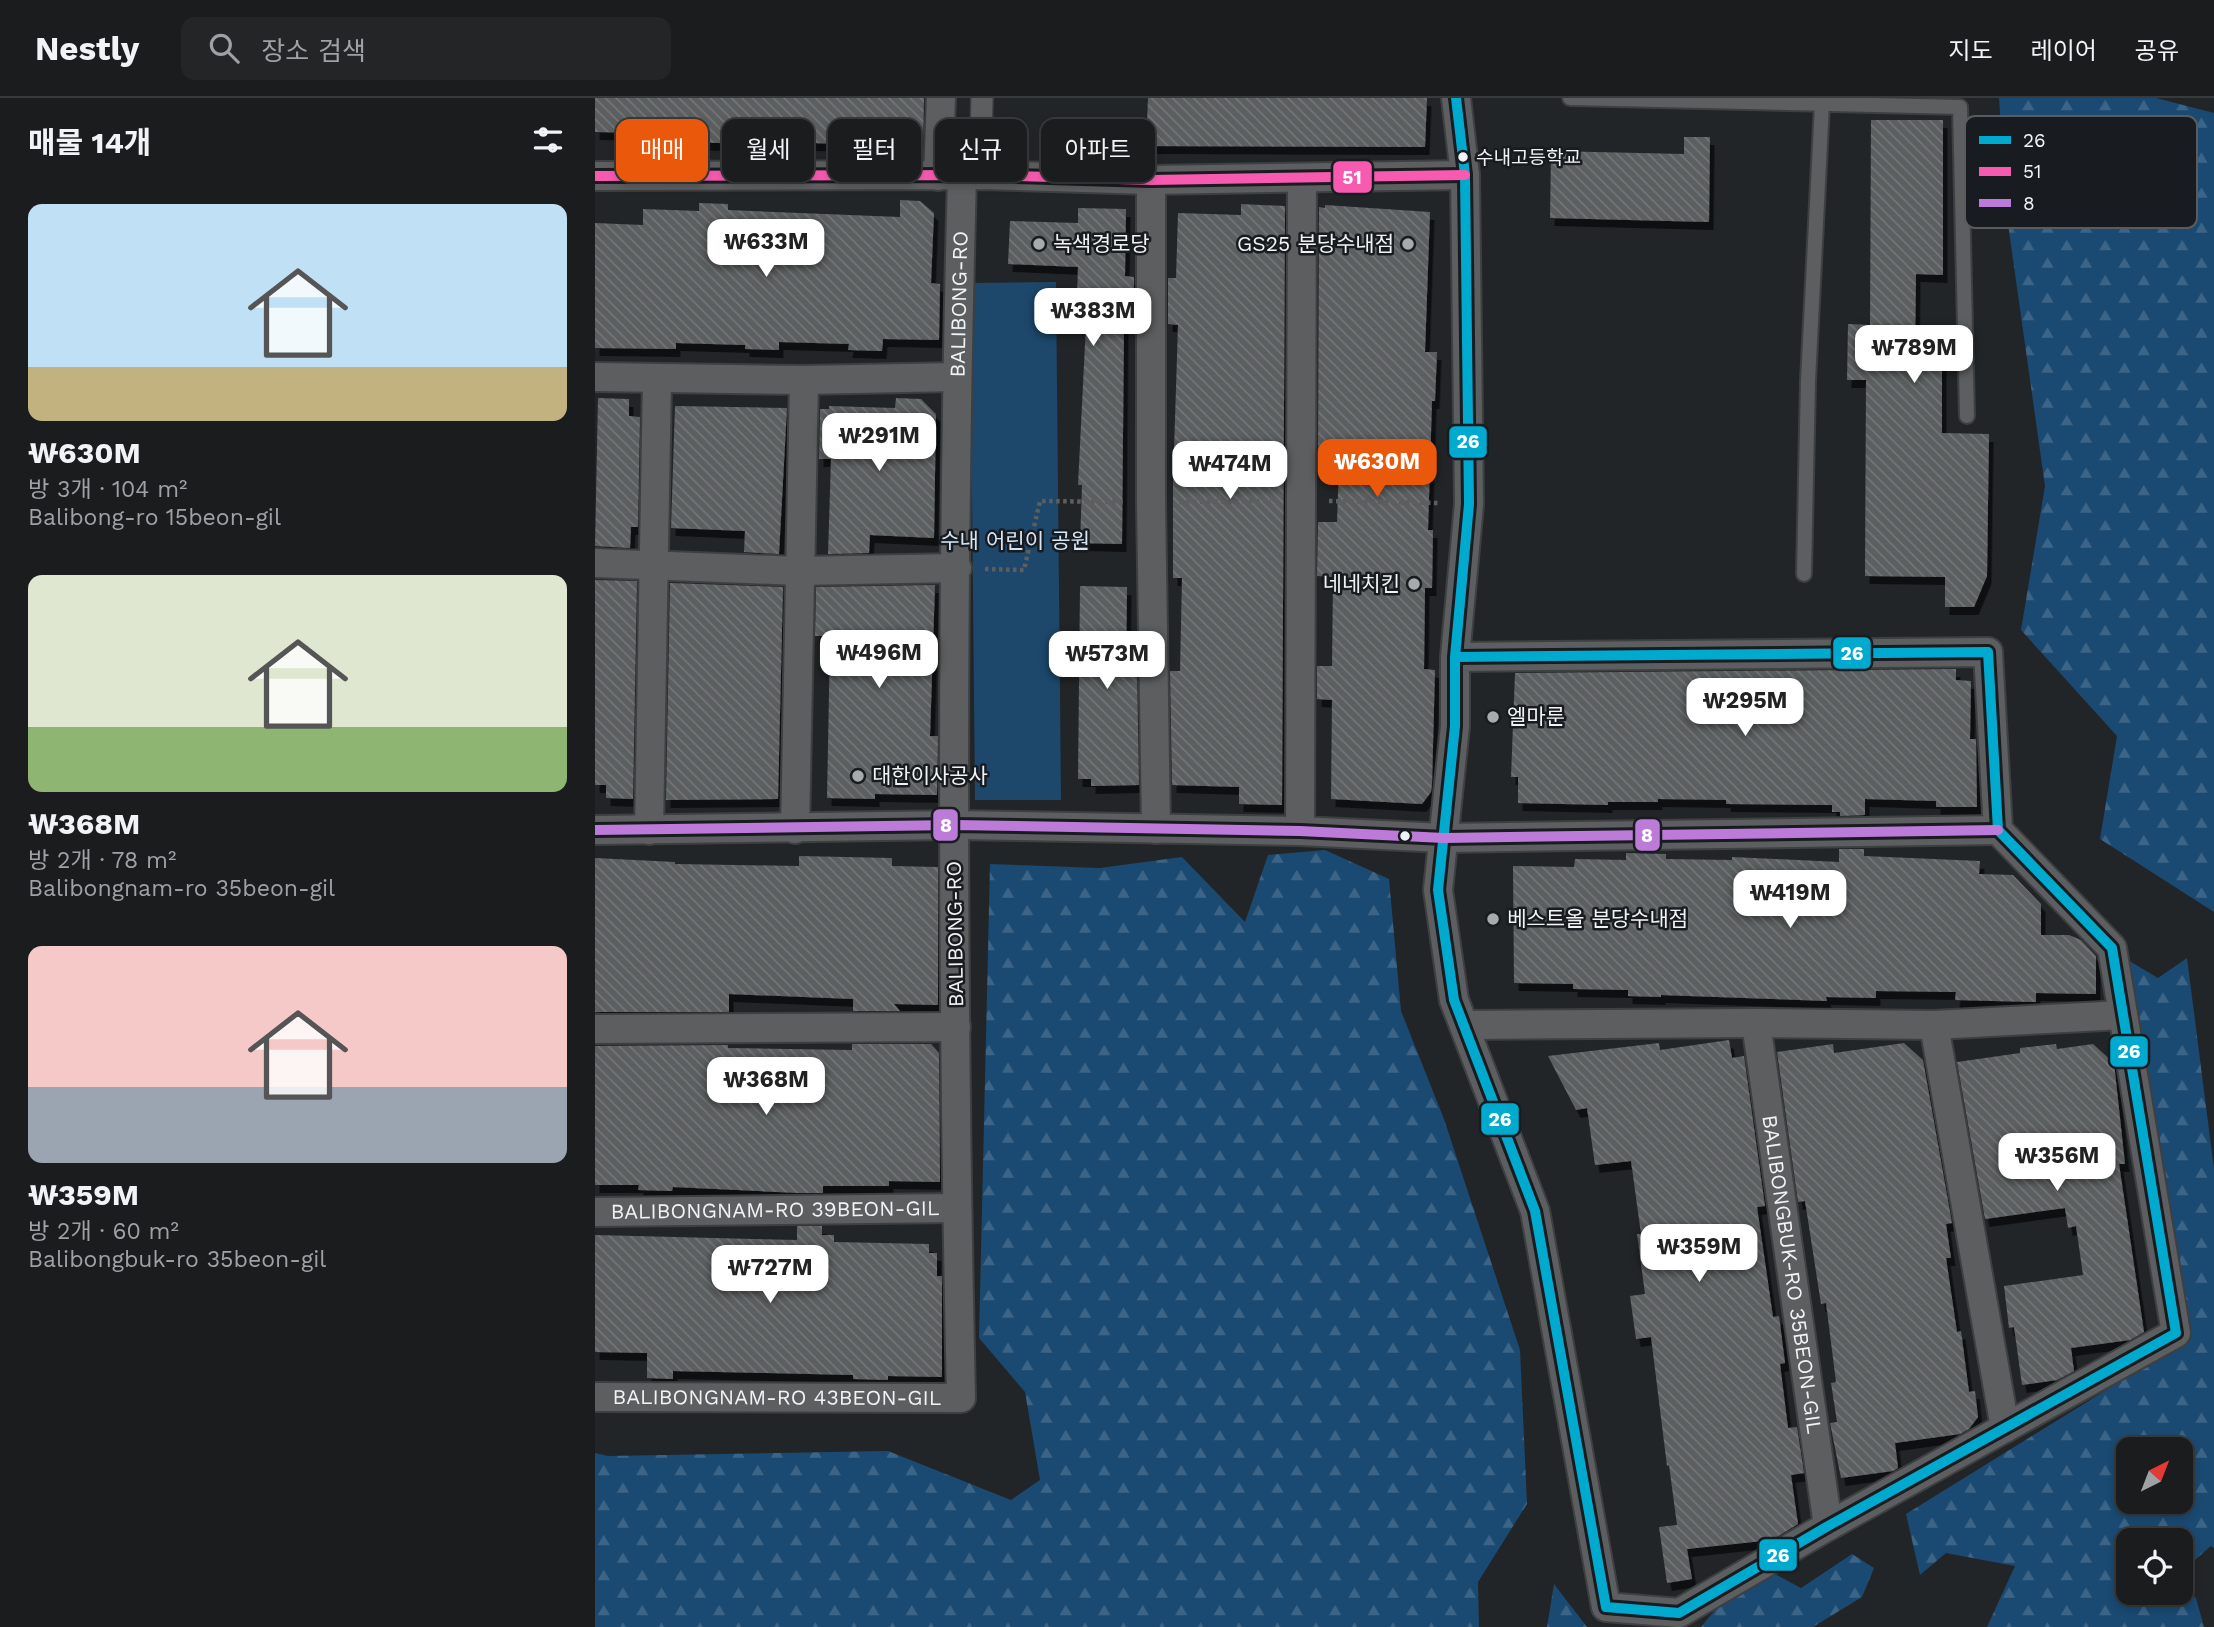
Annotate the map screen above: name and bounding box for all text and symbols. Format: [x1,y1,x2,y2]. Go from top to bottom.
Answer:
search box [181,17,671,80]
text: Nestly [35,29,139,68]
icon: search [205,29,243,67]
text: 장소 검색 [261,36,366,66]
text: 지도 [1948,37,1993,65]
text: 레이어 [2031,37,2097,65]
text: 공유 [2135,37,2179,65]
legend [1965,116,2197,228]
chip: 매매 [616,119,708,182]
chip: 월세 [722,119,814,182]
chip: 필터 [828,119,921,182]
chip: 신규 [935,119,1027,182]
chip: 아파트 [1041,119,1155,182]
icon: filters [529,121,567,159]
text: 매물 14개 [28,125,151,160]
text: 26 [2023,129,2046,152]
place label: 수내고등학교 [1476,146,1581,169]
marker: 수내고등학교 [1456,150,1470,164]
line badge: 51 [1332,160,1373,194]
text: 51 [2023,160,2041,183]
text: 51 [1342,166,1362,189]
text: 8 [2023,192,2035,215]
pin: ₩633M [717,220,815,279]
text: ₩633M [723,228,809,255]
street label: BALIBONG-RO [945,231,973,378]
place label: 녹색경로당 [1053,231,1150,256]
place label: GS25 분당수내점 [1237,231,1394,256]
marker: 녹색경로당 [1031,236,1047,252]
marker: GS25 분당수내점 [1400,236,1416,252]
icon: home [235,250,361,376]
pin: ₩383M [1044,288,1142,348]
text: ₩383M [1050,297,1136,324]
pin: ₩789M [1865,326,1963,385]
text: ₩789M [1871,334,1957,361]
pin: ₩291M [830,414,928,473]
text: ₩291M [838,422,920,449]
line badge: 26 [1448,425,1488,459]
text: 26 [1456,430,1480,453]
text: ₩630M [28,435,141,470]
pin: ₩630M [1328,440,1426,499]
pin: ₩474M [1181,442,1279,501]
text: ₩630M [1334,448,1420,475]
text: ₩474M [1188,450,1272,477]
text: 방 3개 · 104 m² [28,476,187,503]
text: Balibong-ro 15beon-gil [28,504,281,531]
park label: 수내 어린이 공원 [940,528,1090,553]
place label: 네네치킨 [1323,571,1400,596]
marker: 네네치킨 [1406,576,1422,592]
icon: home [235,621,361,747]
pin: ₩496M [830,630,928,690]
pin: ₩573M [1058,632,1156,691]
line badge: 26 [1832,636,1872,670]
text: ₩496M [836,639,922,666]
text: ₩573M [1065,640,1149,667]
text: 26 [1840,642,1864,665]
pin: ₩295M [1696,678,1794,738]
text: ₩295M [1702,687,1788,714]
place label: 엘마룬 [1507,704,1565,729]
marker: 엘마룬 [1485,709,1501,725]
place label: 대한이사공사 [872,763,988,788]
marker: 대한이사공사 [850,768,866,784]
text: ₩368M [28,806,140,841]
line badge: 8 [932,808,959,842]
text: 8 [940,814,952,837]
line badge: 8 [1634,818,1661,852]
text: 8 [1641,824,1653,847]
unlabelled marker [1398,829,1412,843]
text: 방 2개 · 78 m² [28,847,176,874]
street label: BALIBONG-RO [941,861,968,1007]
pin: ₩419M [1741,870,1839,930]
text: Balibongnam-ro 35beon-gil [28,875,335,902]
text: ₩419M [1749,879,1831,906]
place label: 베스트올 분당수내점 [1507,906,1688,931]
marker: 베스트올 분당수내점 [1485,911,1501,927]
icon: home [235,992,361,1118]
line badge: 26 [2109,1035,2149,1068]
text: 26 [2117,1040,2141,1063]
pin: ₩368M [717,1058,815,1117]
text: ₩368M [723,1066,809,1093]
line badge: 26 [1480,1102,1520,1136]
text: 26 [1488,1108,1512,1131]
street label: BALIBONGBUK-RO 35BEON-GIL [1757,1113,1828,1435]
pin: ₩356M [2008,1134,2106,1193]
text: ₩356M [2014,1142,2100,1169]
text: ₩359M [28,1177,139,1212]
street label: BALIBONGNAM-RO 39BEON-GIL [610,1195,940,1224]
text: 방 2개 · 60 m² [28,1218,179,1245]
pin: ₩359M [1650,1224,1748,1284]
text: ₩359M [1656,1233,1742,1260]
text: Balibongbuk-ro 35beon-gil [28,1246,326,1273]
pin: ₩727M [721,1246,819,1305]
text: ₩727M [727,1254,813,1281]
street label: BALIBONGNAM-RO 43BEON-GIL [613,1384,941,1410]
north arrow [2116,1437,2193,1514]
map controls [2116,1437,2193,1605]
button: locate [2116,1528,2193,1605]
line badge: 26 [1758,1538,1798,1572]
text: 26 [1766,1544,1790,1567]

